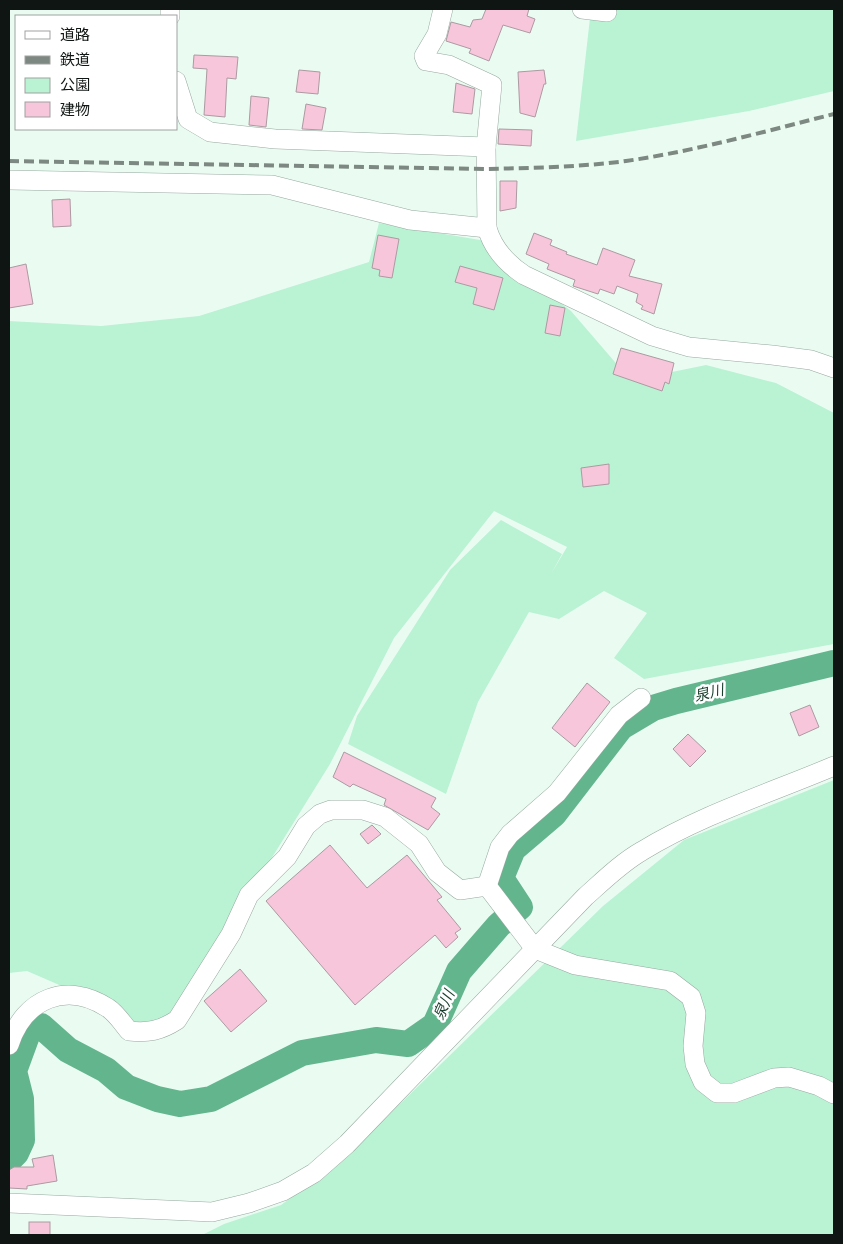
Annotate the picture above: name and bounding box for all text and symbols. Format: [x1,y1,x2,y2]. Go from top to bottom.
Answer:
legend [15,15,178,130]
text: 道路 [60,26,90,44]
text: 鉄道 [60,51,90,69]
text: 公園 [60,76,90,94]
text: 建物 [60,101,90,119]
water label: 泉川 [692,680,728,705]
water label: 泉川 [430,986,459,1022]

